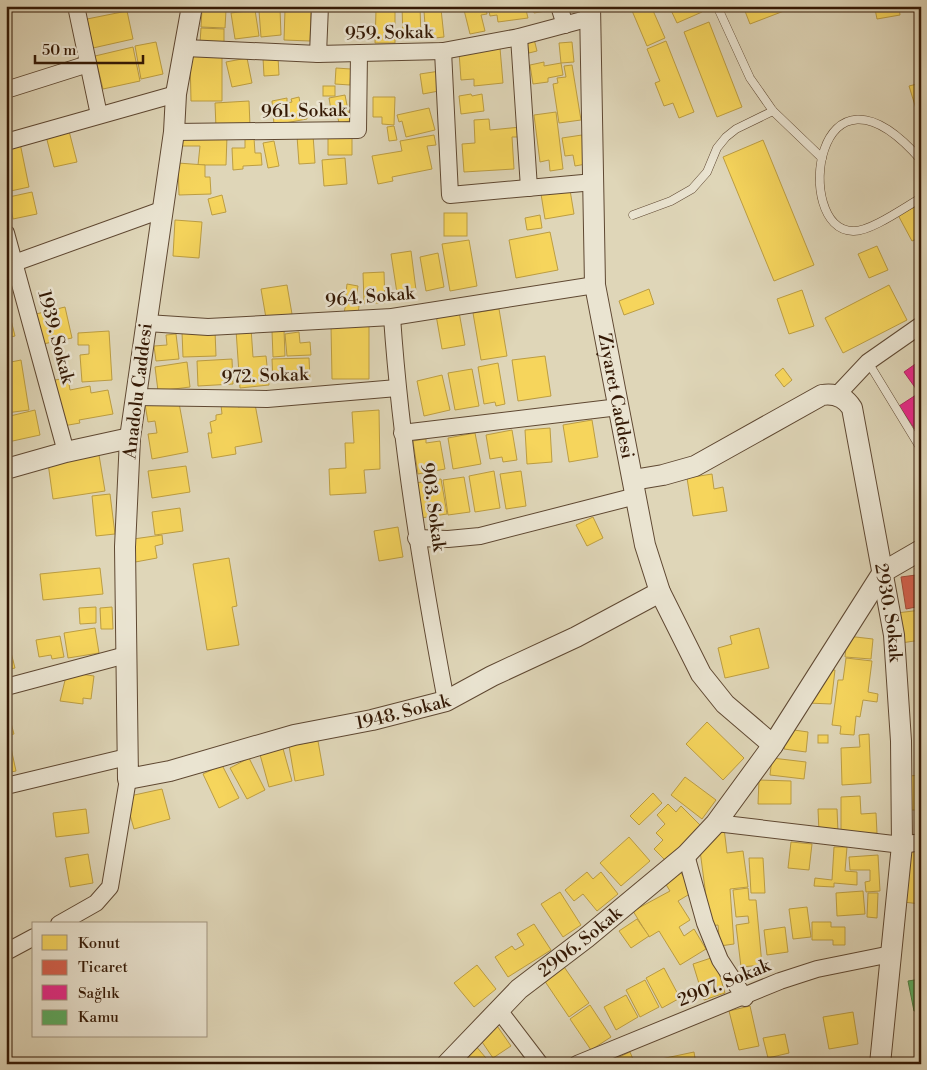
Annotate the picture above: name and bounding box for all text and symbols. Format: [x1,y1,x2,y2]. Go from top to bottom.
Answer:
street label: 959. Sokak [345,21,435,45]
scale bar [35,32,142,64]
text: 50 m [42,41,76,60]
street label: 961. Sokak [261,99,349,123]
street label: 964. Sokak [324,282,417,312]
street label: 1939. Sokak [33,288,80,388]
street label: Anadolu Caddesi [118,322,158,461]
street label: Ziyaret Caddesi [593,331,640,461]
street label: 972. Sokak [221,363,310,389]
street label: 903. Sokak [415,461,451,554]
street label: 2930. Sokak [869,561,907,664]
street label: 1948. Sokak [354,689,454,734]
street label: 2906. Sokak [533,901,628,982]
legend [32,922,208,1038]
text: Konut [78,934,121,953]
street label: 2907. Sokak [674,953,775,1012]
text: Ticaret [78,958,129,977]
text: Sağlık [78,984,120,1003]
text: Kamu [78,1008,119,1027]

